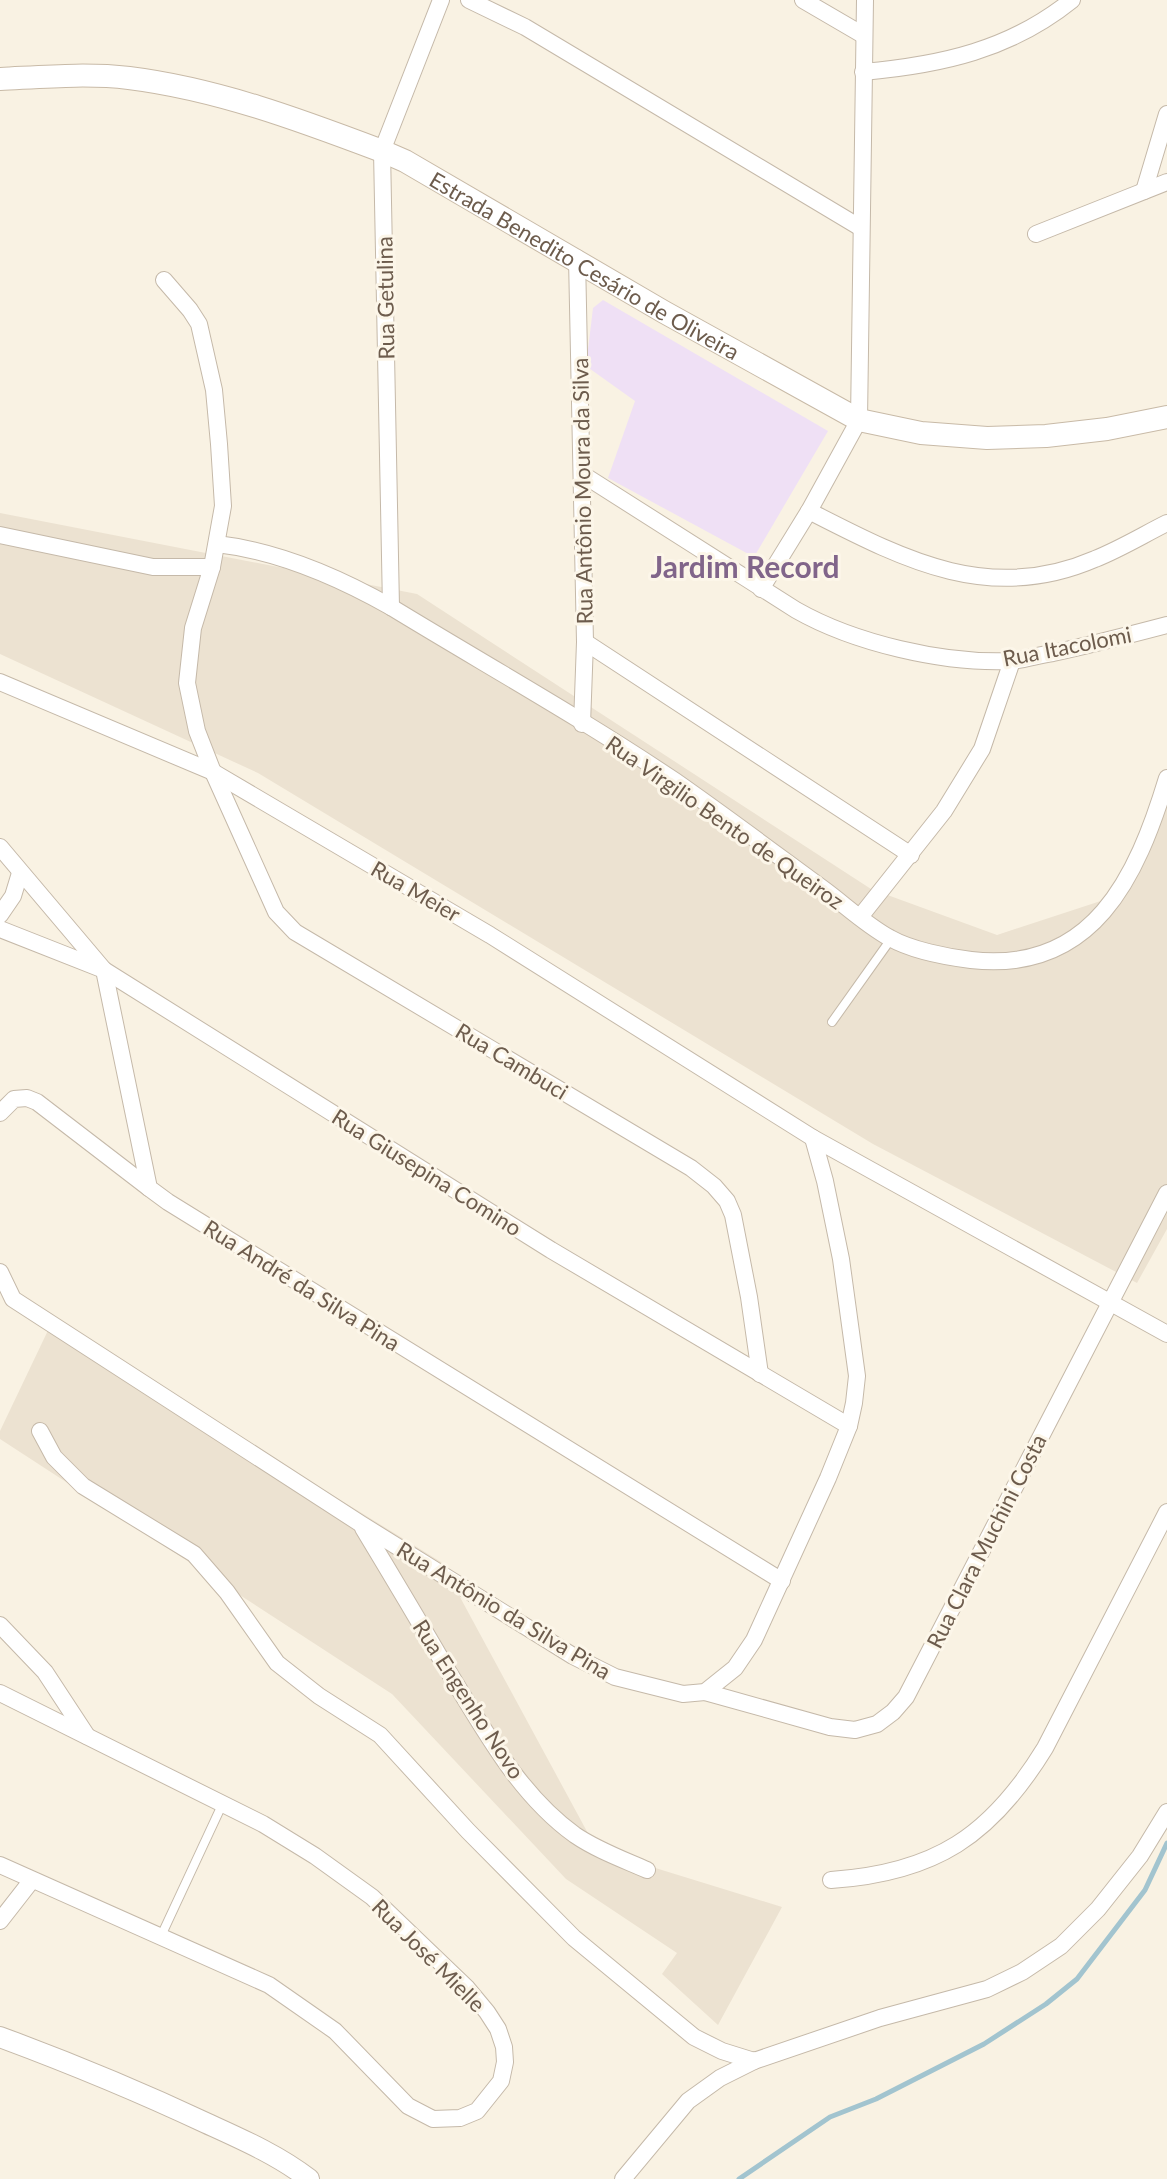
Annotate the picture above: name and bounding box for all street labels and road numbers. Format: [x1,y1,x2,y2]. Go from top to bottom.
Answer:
street label: Estrada Benedito Cesário de Oliveira [425,165,744,365]
street label: Rua Getulina [370,236,400,360]
street label: Rua Antônio Moura da Silva [566,357,598,625]
street label: Rua Itacolomi [1000,620,1134,672]
street label: Rua Virgilio Bento de Queiroz [601,729,849,915]
street label: Rua Meier [366,855,466,927]
street label: Rua Cambuci [451,1017,573,1105]
street label: Rua Giusepina Comino [327,1103,527,1241]
street label: Rua André da Silva Pina [199,1214,405,1356]
street label: Rua Clara Muchini Costa [920,1430,1052,1652]
street label: Rua Antônio da Silva Pina [392,1535,616,1685]
street label: Rua Engenho Novo [407,1614,531,1784]
street label: Rua José Mielle [367,1893,491,2017]

